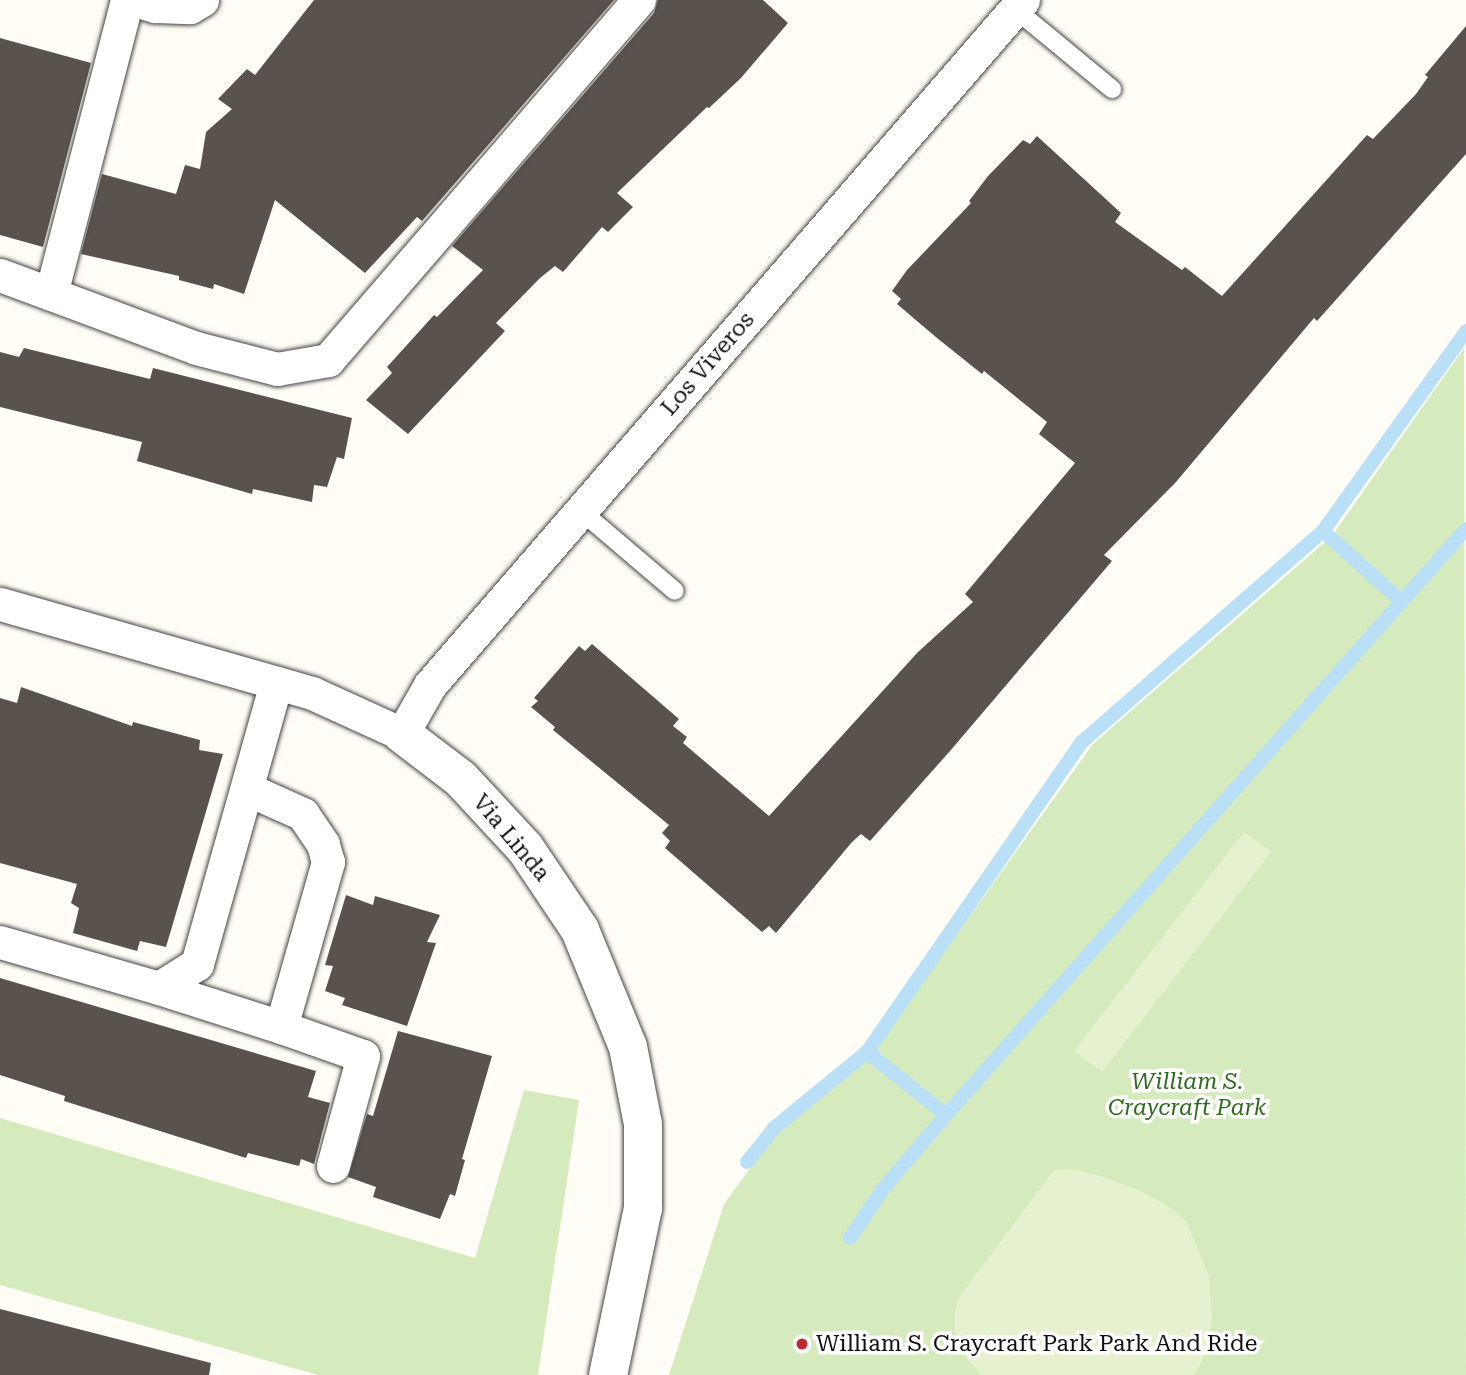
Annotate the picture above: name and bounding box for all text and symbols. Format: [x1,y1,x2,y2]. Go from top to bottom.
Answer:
street label: Los Viveros [655,306,761,422]
street label: Via Linda [467,789,555,887]
park label: William S. Craycraft Park [1108,1068,1266,1122]
place label: William S. Craycraft Park Park And Ride [816,1330,1257,1358]
marker: William S. Craycraft Park Park And Ride [794,1336,810,1352]

